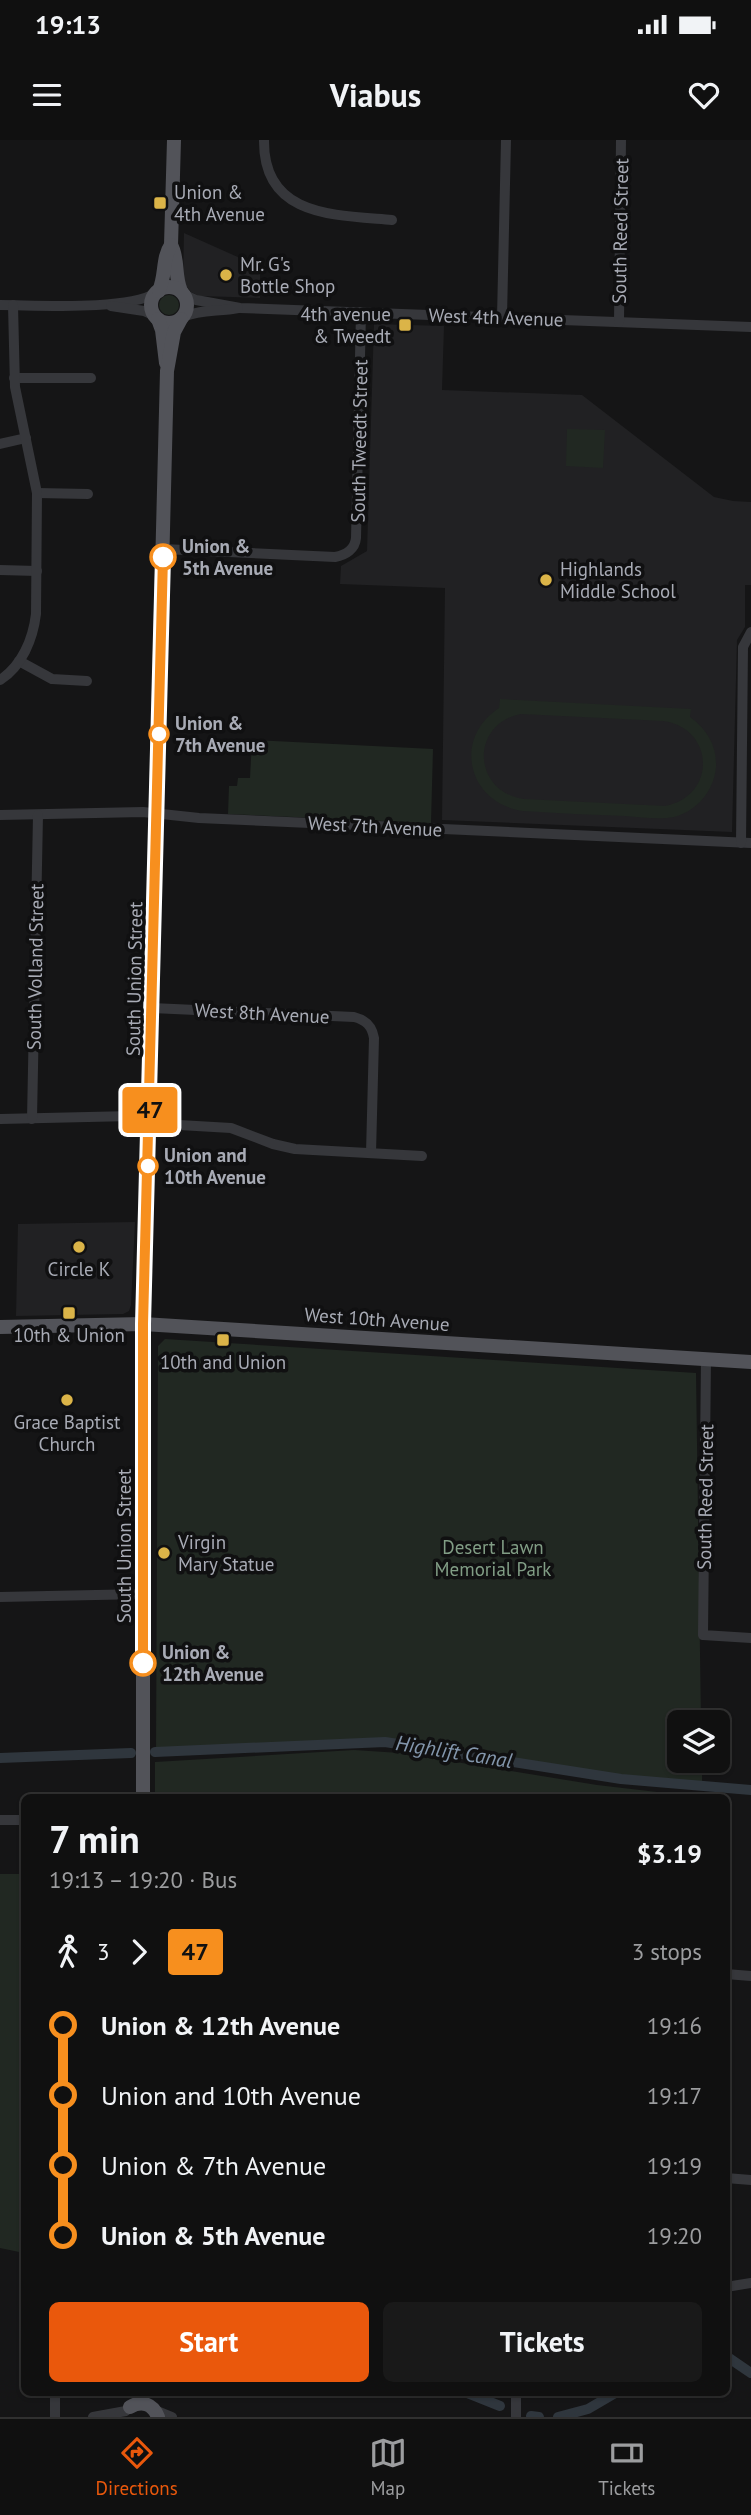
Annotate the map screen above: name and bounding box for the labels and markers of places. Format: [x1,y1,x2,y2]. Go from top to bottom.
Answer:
place label: Union & 4th Avenue [174,180,265,226]
marker: Union & 4th Avenue [152,195,168,211]
place label: Mr. G's Bottle Shop [240,252,335,298]
marker: Mr. G's Bottle Shop [218,267,234,283]
place label: 4th avenue & Tweedt [300,302,392,348]
marker: 4th avenue & Tweedt [397,317,413,333]
place label: Union & 5th Avenue [182,534,273,580]
marker: Union & 5th Avenue [150,544,176,570]
place label: Highlands Middle School [560,557,676,603]
marker: Highlands Middle School [538,572,554,588]
place label: Union & 7th Avenue [175,711,265,757]
marker: Union & 7th Avenue [149,724,169,744]
place label: Union and 10th Avenue [164,1143,266,1189]
marker: Union and 10th Avenue [138,1156,158,1176]
marker: Circle K [71,1239,87,1255]
place label: Circle K [48,1257,110,1281]
marker: 10th & Union [61,1305,77,1321]
place label: 10th & Union [13,1323,125,1347]
marker: 10th and Union [215,1332,231,1348]
place label: 10th and Union [160,1350,286,1374]
marker: Grace Baptist Church [59,1392,75,1408]
place label: Grace Baptist Church [13,1410,121,1456]
place label: Virgin Mary Statue [177,1530,274,1576]
marker: Virgin Mary Statue [156,1545,172,1561]
place label: Union & 12th Avenue [162,1640,264,1686]
marker: Union & 12th Avenue [130,1650,156,1676]

